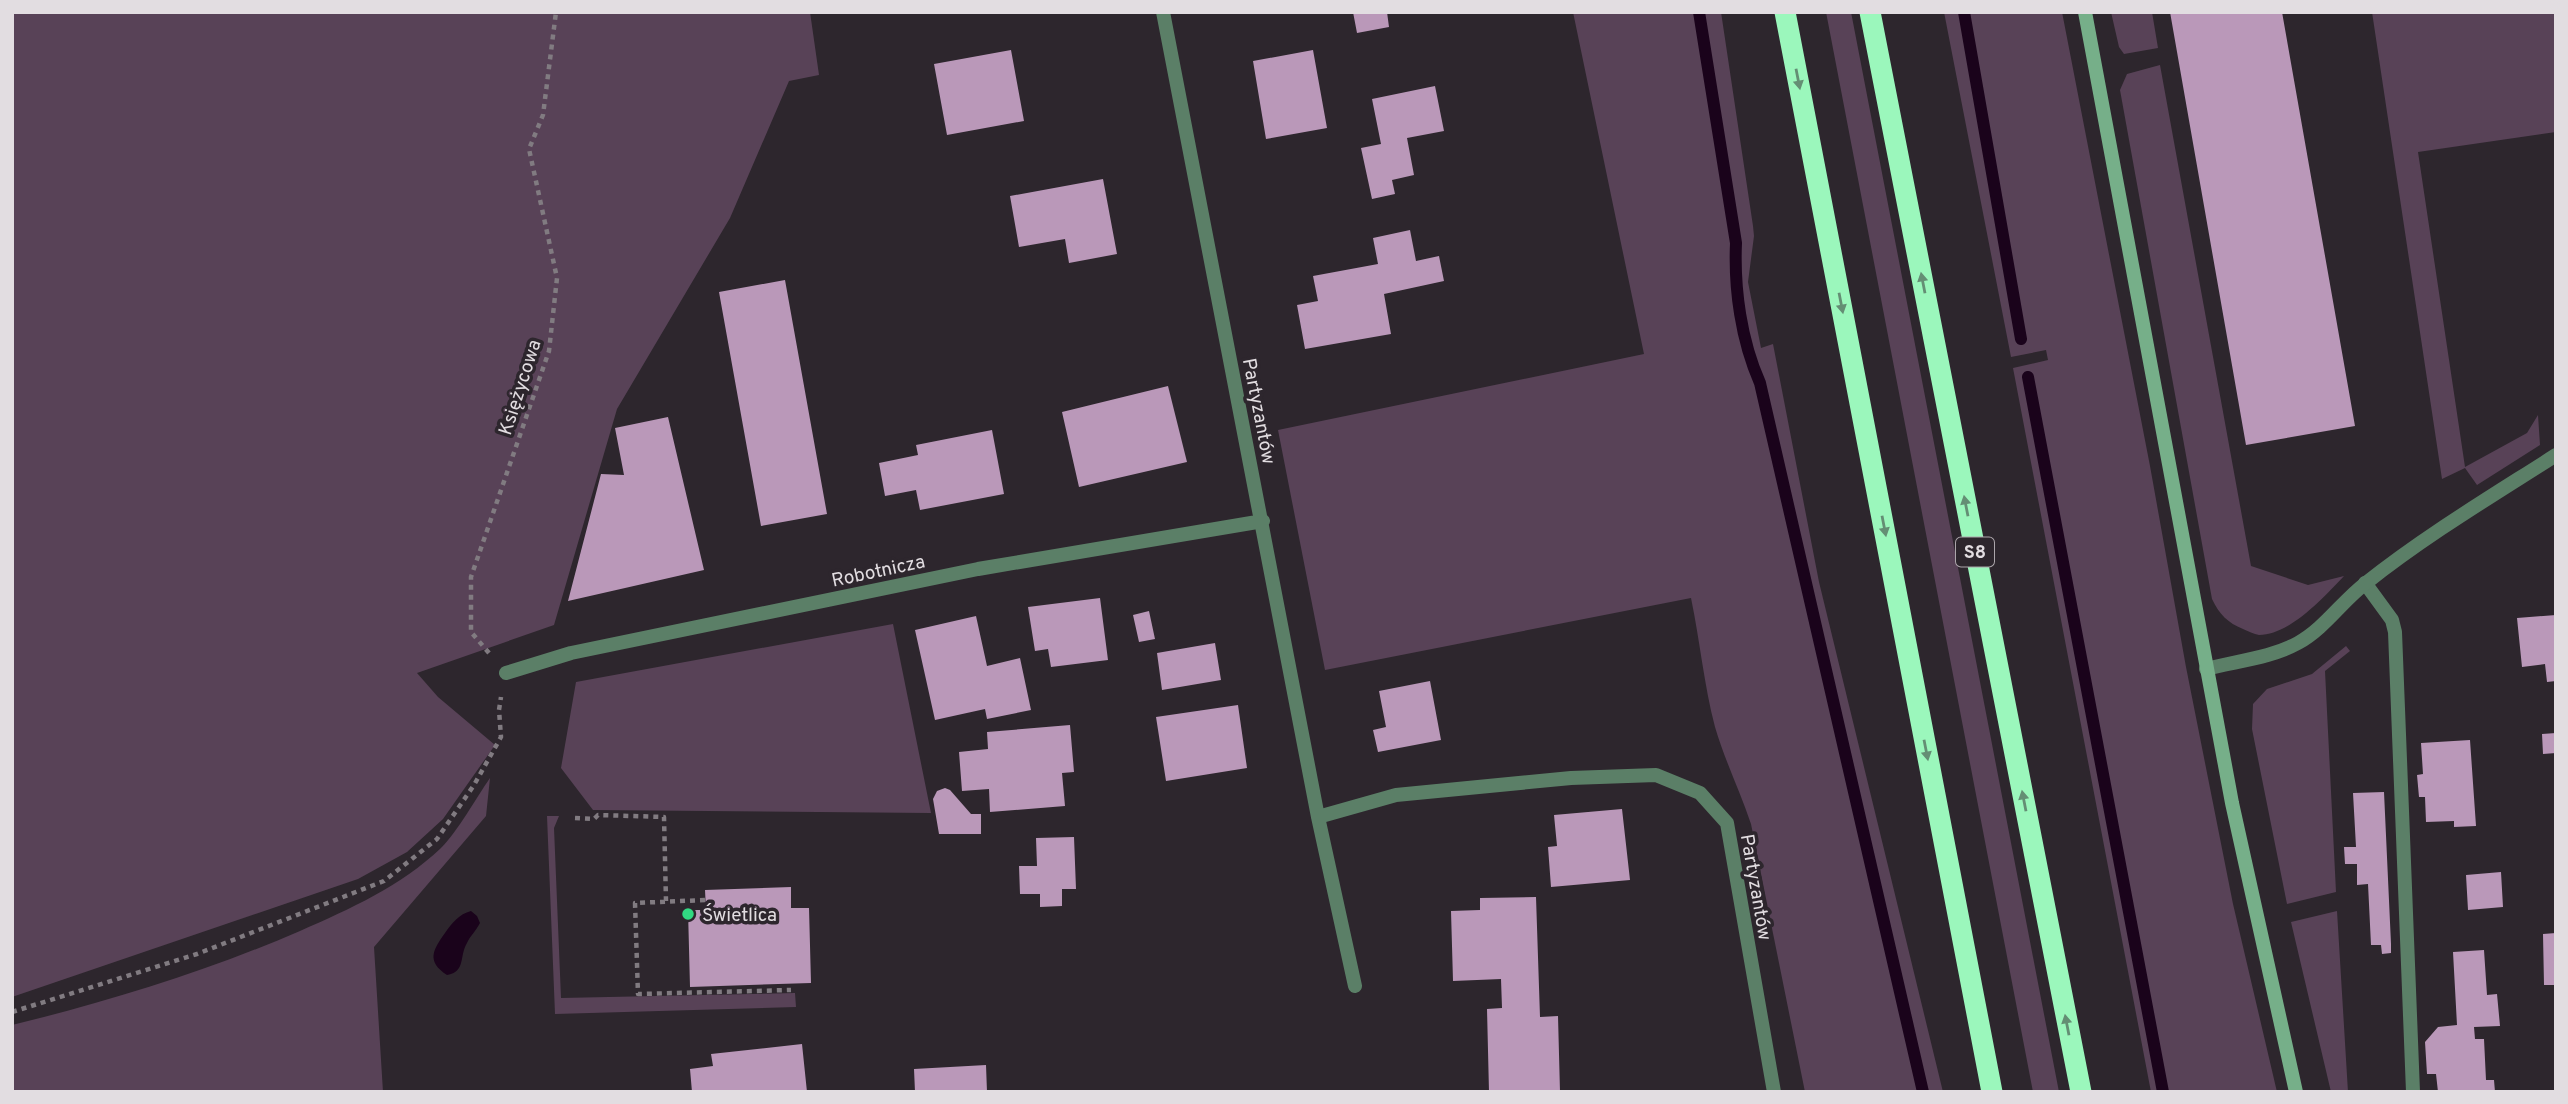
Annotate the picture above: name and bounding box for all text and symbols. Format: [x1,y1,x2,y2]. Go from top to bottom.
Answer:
one-way arrow [1793,68,1804,90]
one-way arrow [1917,272,1928,294]
one-way arrow [1835,292,1846,314]
street label: Księżycowa [494,337,548,438]
street label: Partyzantów [1236,356,1280,467]
one-way arrow [1961,495,1972,517]
one-way arrow [1878,515,1889,537]
road number: S8 [1956,538,1994,566]
street label: Robotnicza [829,550,927,594]
one-way arrow [1921,739,1932,761]
one-way arrow [2018,790,2029,812]
street label: Partyzantów [1734,832,1776,942]
place label: Świetlica [702,903,777,928]
marker: Świetlica [680,906,696,922]
one-way arrow [2062,1014,2073,1036]

